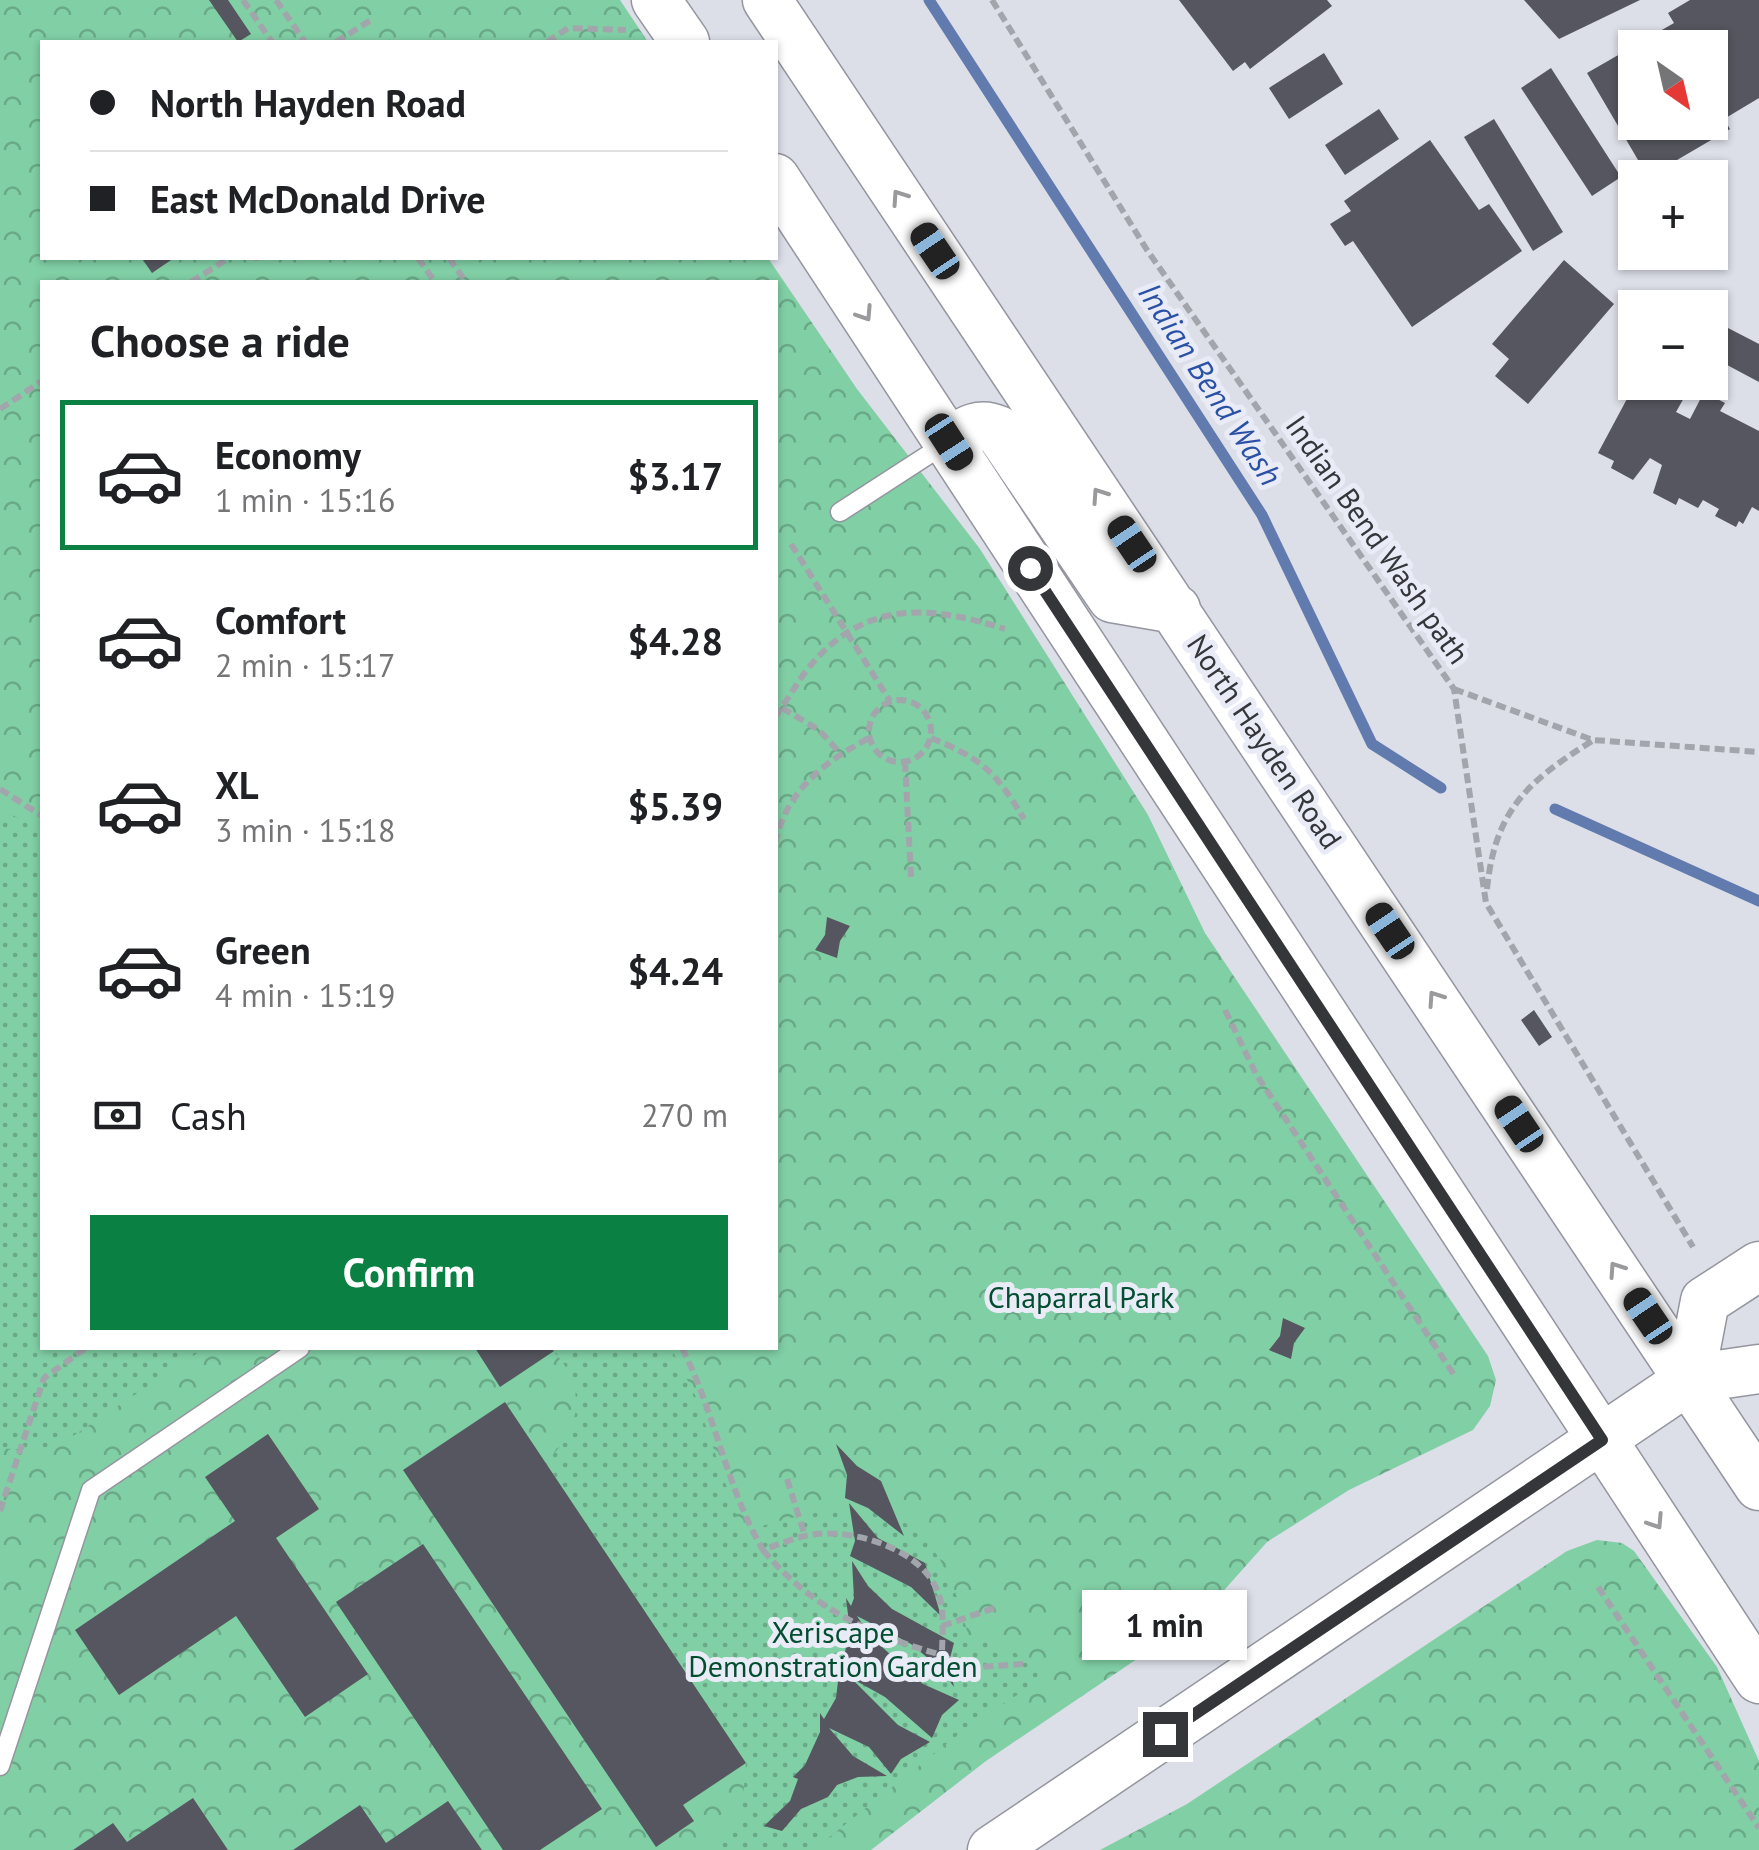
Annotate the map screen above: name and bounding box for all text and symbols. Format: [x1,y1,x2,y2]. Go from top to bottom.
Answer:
north arrow [1618,30,1728,140]
map controls [1618,30,1728,400]
text: North Hayden Road [150,78,466,127]
button: + [1618,160,1728,270]
text: East McDonald Drive [150,174,486,223]
one-way arrow [892,189,911,207]
car [906,218,964,284]
water label: Indian Bend Wash [1129,274,1292,493]
button: − [1618,290,1728,400]
one-way arrow [853,303,871,322]
text: Choose a ride [90,311,350,369]
street label: Indian Bend Wash path [1278,407,1479,671]
car [920,409,978,475]
icon: car [95,430,185,520]
text: Economy [215,430,361,479]
text: $3.17 [627,451,723,500]
text: 1 min · 15:16 [215,479,395,521]
one-way arrow [1093,488,1112,506]
car [1103,511,1161,577]
route start [1008,546,1053,591]
icon: car [95,595,185,685]
text: Comfort [215,595,346,644]
text: $4.28 [627,616,723,665]
street label: North Hayden Road [1179,627,1351,856]
text: 2 min · 15:17 [215,644,395,686]
icon: car [95,760,185,850]
text: XL [215,760,259,809]
text: $5.39 [627,781,723,830]
text: 3 min · 15:18 [215,809,395,851]
car [1361,898,1419,964]
icon: car [95,925,185,1015]
text: Green [215,925,311,974]
text: $4.24 [627,946,723,995]
text: 4 min · 15:19 [215,974,395,1016]
one-way arrow [1429,991,1448,1009]
icon: cash [90,1088,145,1143]
text: Cash [170,1091,247,1140]
car [1490,1091,1548,1157]
text: 270 m [641,1094,728,1136]
button: Confirm [90,1215,728,1330]
one-way arrow [1609,1261,1628,1279]
park label: Chaparral Park [988,1277,1175,1316]
car [1619,1283,1677,1349]
one-way arrow [1643,1511,1662,1529]
callout: 1 min [1082,1589,1248,1659]
text: 1 min [1125,1604,1204,1646]
park label: Xeriscape Demonstration Garden [688,1612,978,1685]
route end [1143,1712,1188,1757]

